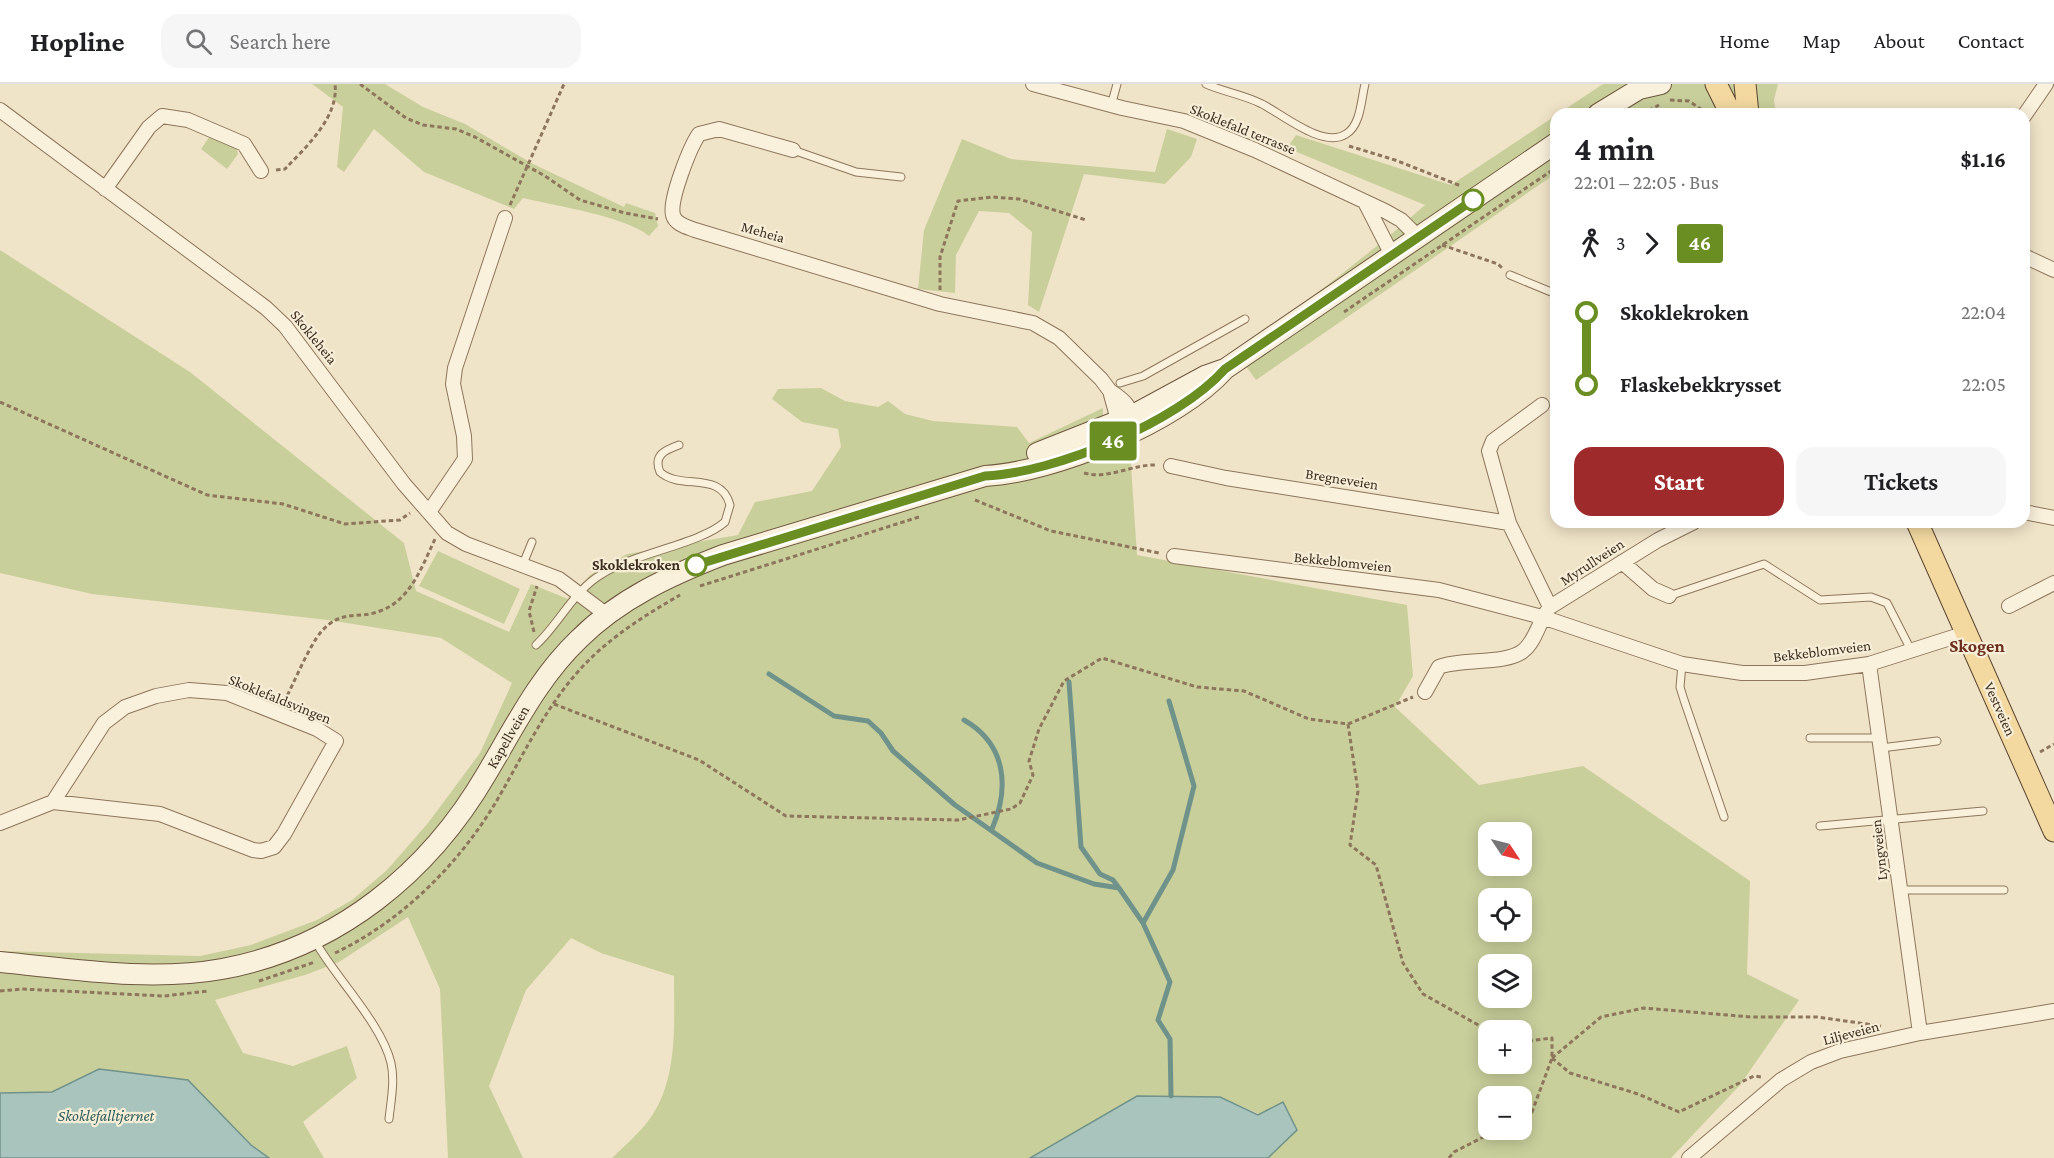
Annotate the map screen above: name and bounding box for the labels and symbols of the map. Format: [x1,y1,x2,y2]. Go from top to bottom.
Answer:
street label: Skoklefald terrasse [1188,101,1298,158]
unlabelled marker [1462,189,1484,211]
street label: Meheia [739,218,787,246]
street label: Skokleheia [287,307,341,367]
line badge: 46 [1086,422,1140,460]
street label: Bregneveien [1304,465,1380,494]
street label: Myrullveien [1557,536,1627,589]
street label: Bekkeblomveien [1293,549,1393,575]
marker: Skoklekroken [685,554,707,576]
place label: Skoklekroken [592,557,680,573]
district label: Skogen [1949,636,2005,656]
street label: Bekkeblomveien [1772,637,1872,665]
street label: Skoklefaldsvingen [226,671,334,728]
street label: Vestveien [1981,680,2019,738]
street label: Kapellveien [484,703,533,772]
street label: Lyngveien [1868,819,1891,881]
north arrow [1478,822,1532,876]
street label: Liljeveien [1821,1018,1881,1049]
water label: Skoklefalltjernet [58,1107,155,1125]

